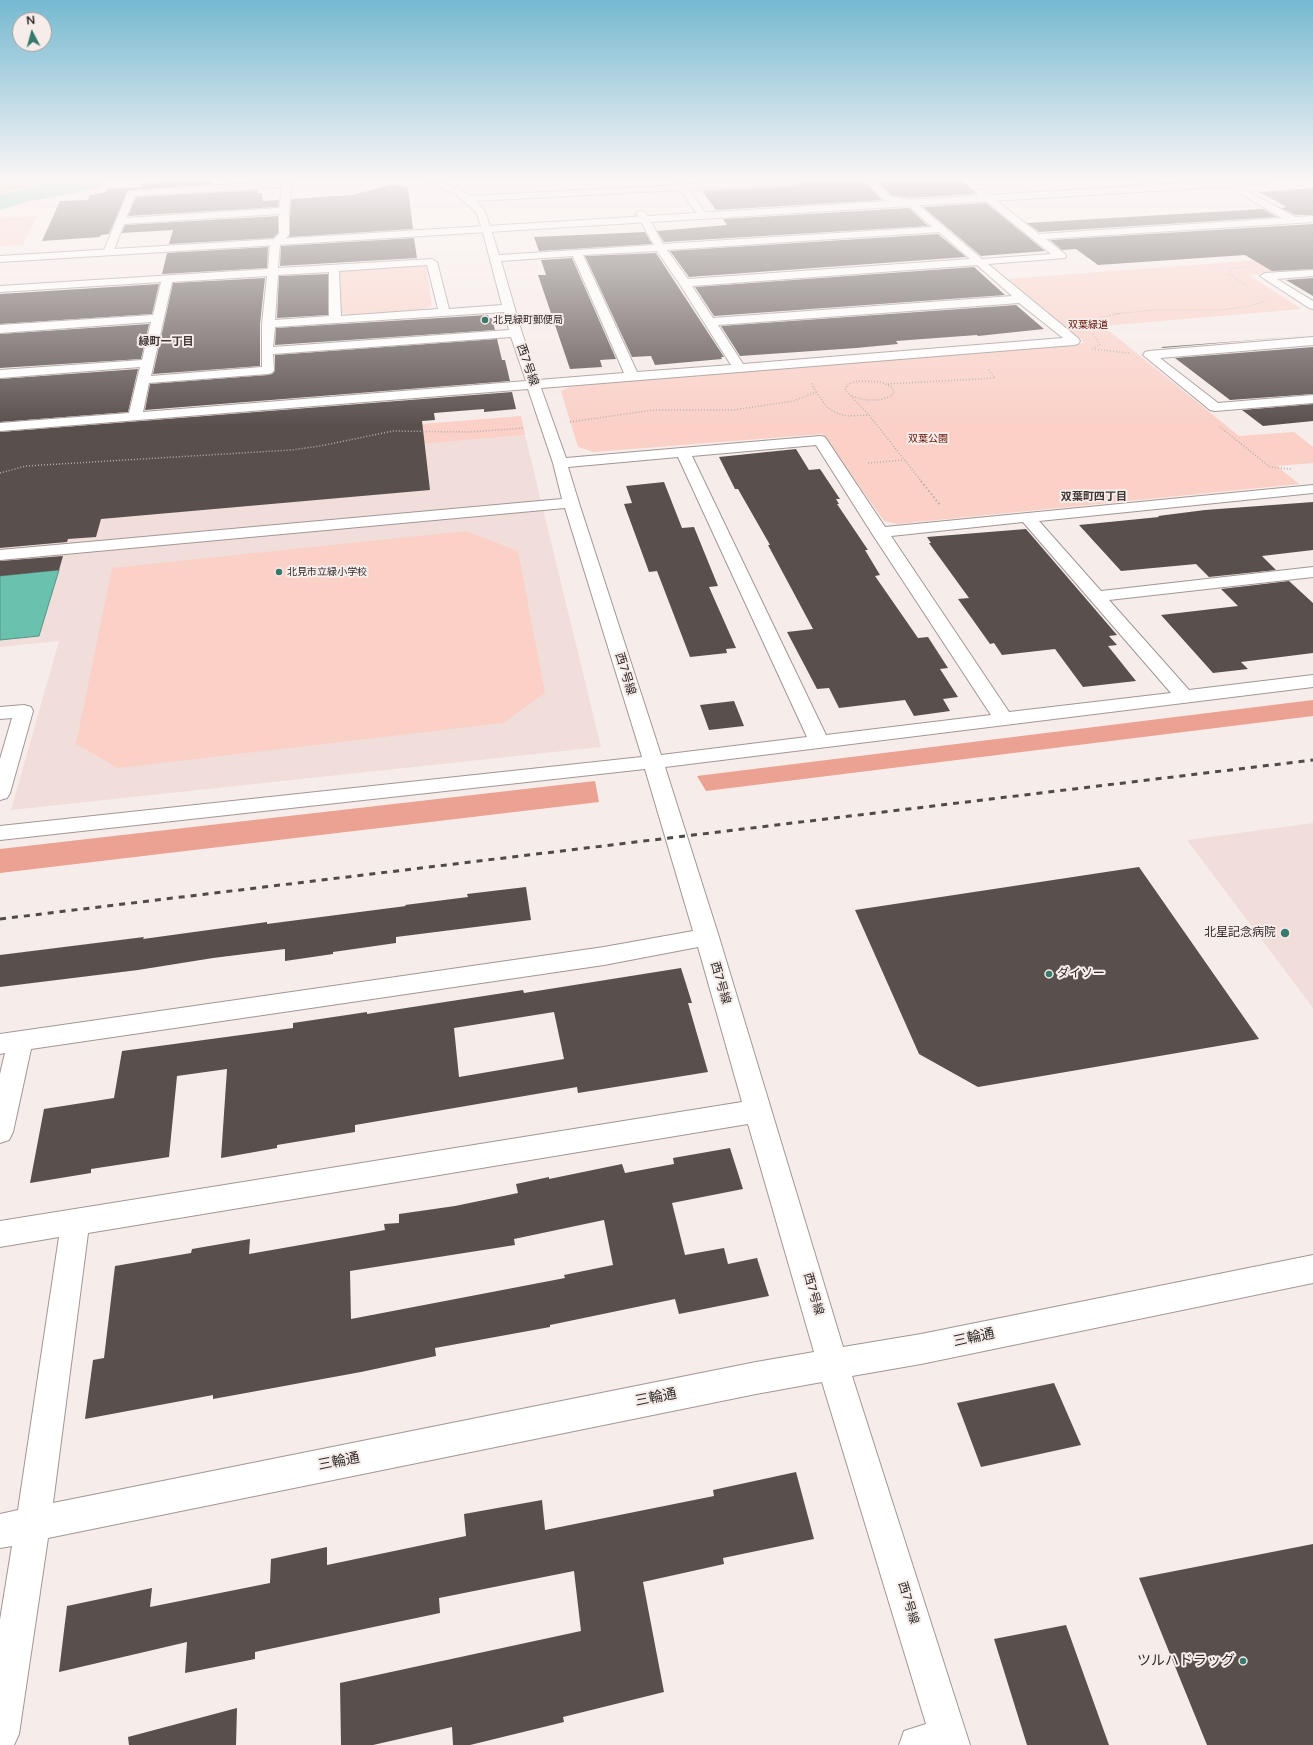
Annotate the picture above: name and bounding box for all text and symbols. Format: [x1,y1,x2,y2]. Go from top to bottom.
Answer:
north arrow [12,12,52,52]
text: N [26,14,36,27]
place label: 北見緑町郵便局 [493,314,563,326]
marker: 北見緑町郵便局 [480,315,490,325]
park label: 双葉緑道 [1068,319,1108,331]
district label: 緑町一丁目 [139,335,193,349]
street label: 西7号線 [513,342,541,388]
park label: 双葉公園 [908,433,948,445]
district label: 双葉町四丁目 [1061,490,1127,504]
place label: 北見市立緑小学校 [287,566,367,578]
marker: 北見市立緑小学校 [274,567,284,577]
street label: 西7号線 [612,651,638,697]
place label: 北星記念病院 [1204,926,1276,940]
marker: 北星記念病院 [1279,927,1291,939]
street label: 西7号線 [707,960,733,1006]
place label: ダイソー [1057,967,1105,981]
marker: ダイソー [1044,969,1054,979]
street label: 西7号線 [800,1271,826,1317]
street label: 三輪通 [952,1325,996,1351]
street label: 三輪通 [634,1386,678,1410]
street label: 三輪通 [317,1450,361,1474]
street label: 西7号線 [895,1580,921,1626]
place label: ツルハドラッグ [1137,1653,1235,1669]
marker: ツルハドラッグ [1238,1656,1248,1666]

